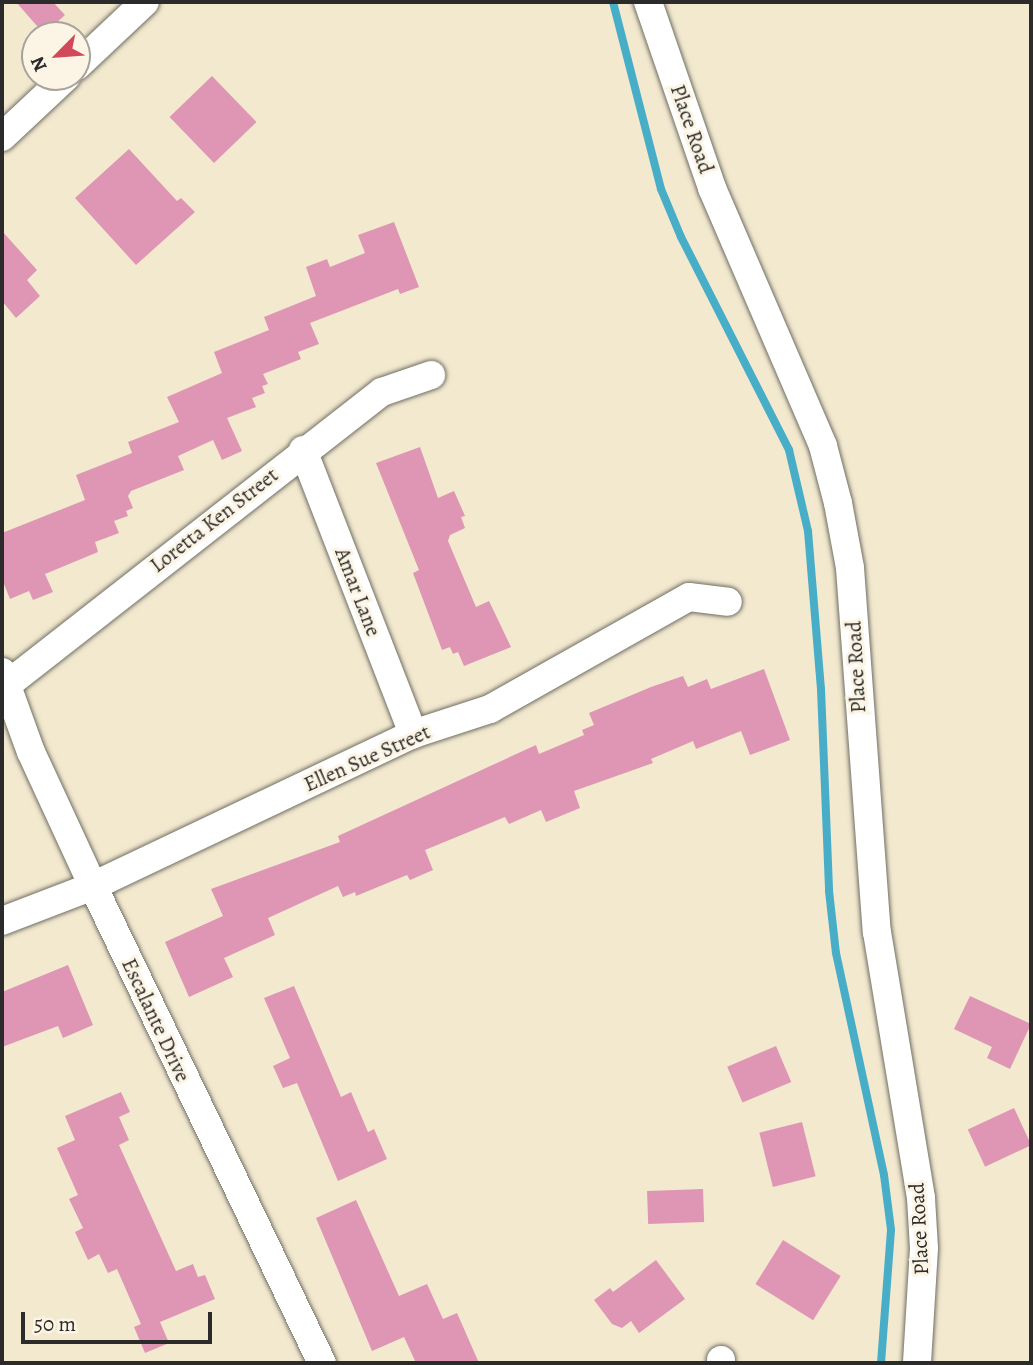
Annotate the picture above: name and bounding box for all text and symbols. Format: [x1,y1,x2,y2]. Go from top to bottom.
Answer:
north arrow [21,21,91,91]
text: N [24,52,53,76]
street label: Place Road [665,81,719,177]
street label: Loretta Ken Street [145,462,283,578]
street label: Amar Lane [330,544,386,640]
street label: Place Road [841,620,871,714]
street label: Ellen Sue Street [300,719,434,797]
street label: Escalante Drive [116,954,196,1086]
street label: Place Road [904,1182,934,1276]
scale bar [24,1298,215,1342]
text: 50 m [34,1310,76,1338]

